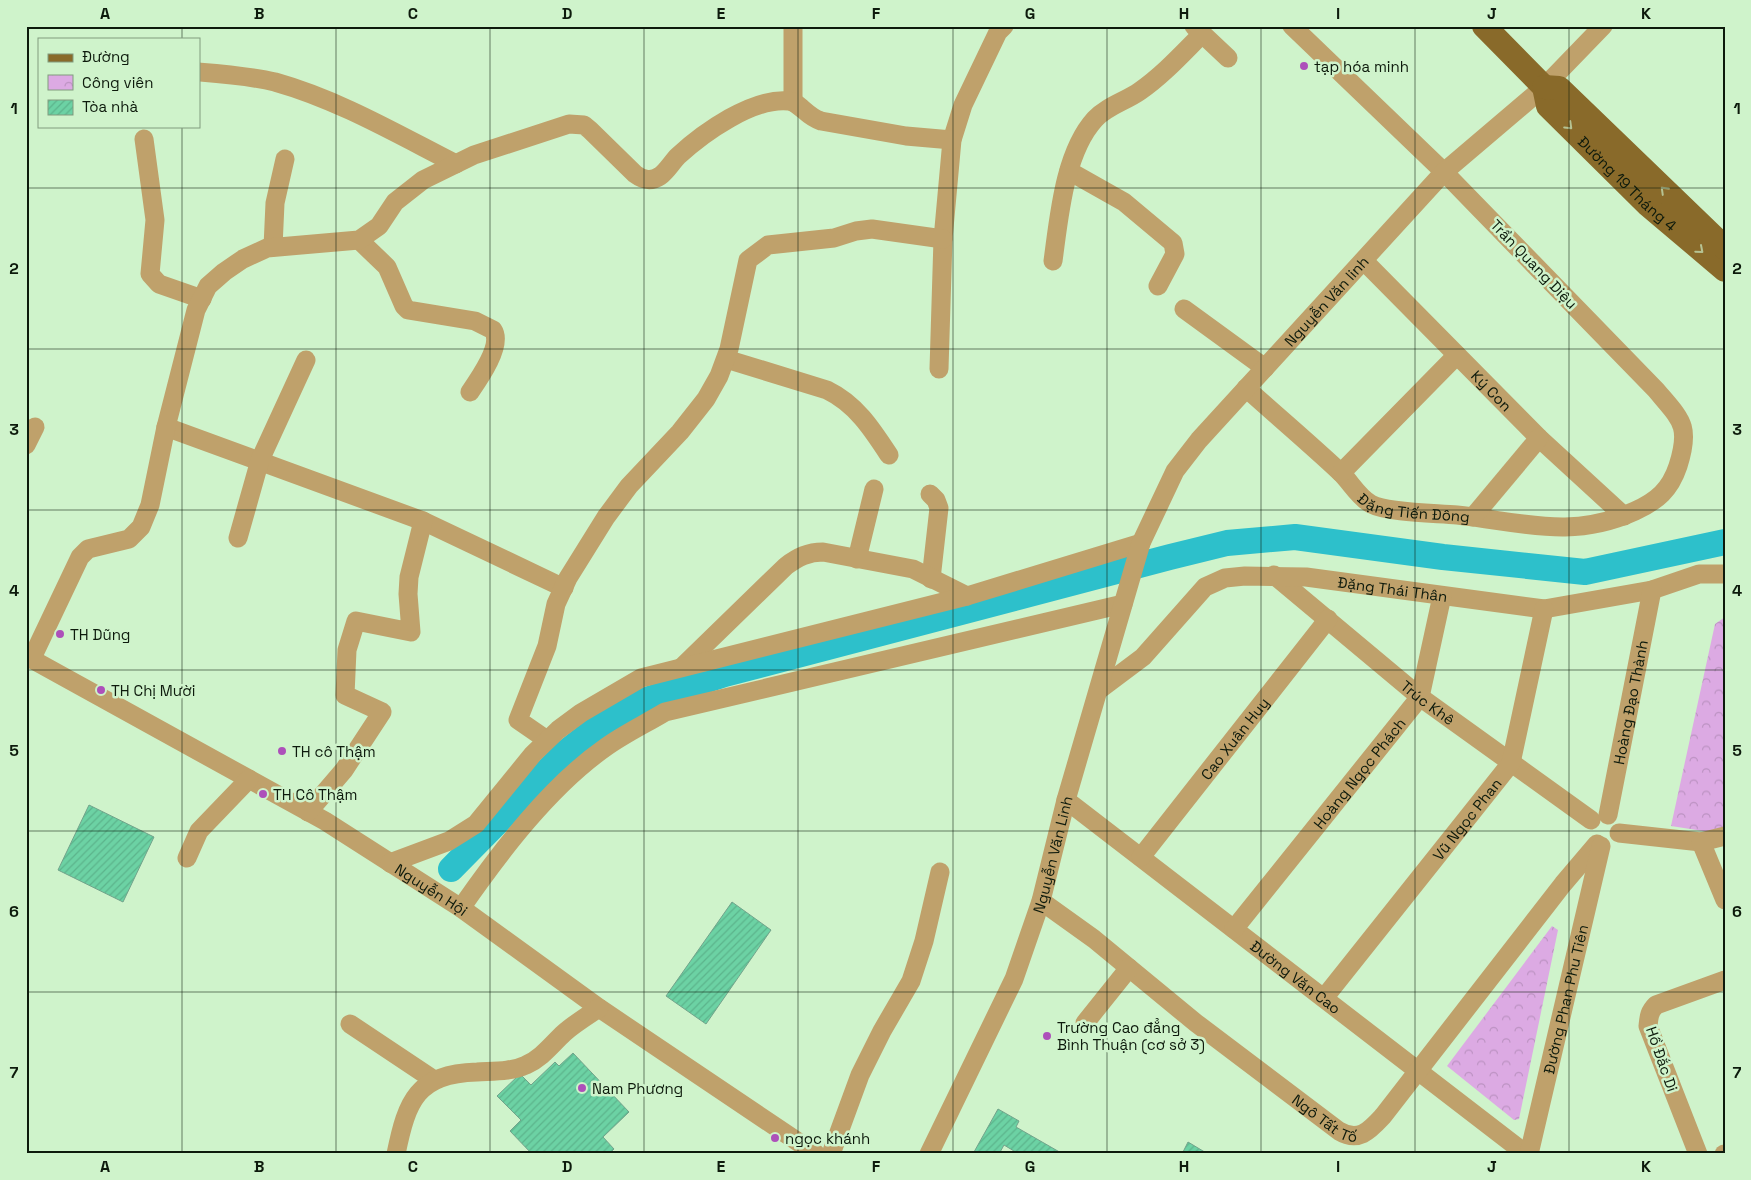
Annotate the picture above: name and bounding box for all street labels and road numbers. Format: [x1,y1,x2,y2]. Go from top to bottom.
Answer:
street label: Đường 19 Tháng 4 [1574,132,1681,235]
street label: Trần Quang Diệu [1487,215,1581,313]
street label: Nguyễn Văn linh [1280,252,1372,350]
street label: Ký Con [1468,366,1516,415]
street label: Đặng Tiến Đông [1354,489,1471,526]
street label: Đặng Thái Thân [1337,572,1449,605]
street label: Hoàng Đạo Thành [1609,638,1652,766]
street label: Trúc Khê [1397,676,1459,729]
street label: Cao Xuân Huy [1196,693,1273,783]
street label: Hoàng Ngọc Phách [1309,714,1409,832]
street label: Vũ Ngọc Phan [1428,774,1505,864]
street label: Nguyễn Văn Linh [1028,794,1076,916]
street label: Nguyễn Hội [392,859,472,919]
street label: Đường Phan Phu Tiên [1539,923,1592,1076]
street label: Đường Văn Cao [1247,936,1345,1018]
street label: Hồ Đắc Di [1642,1024,1682,1094]
street label: Ngô Tất Tố [1289,1090,1358,1145]

